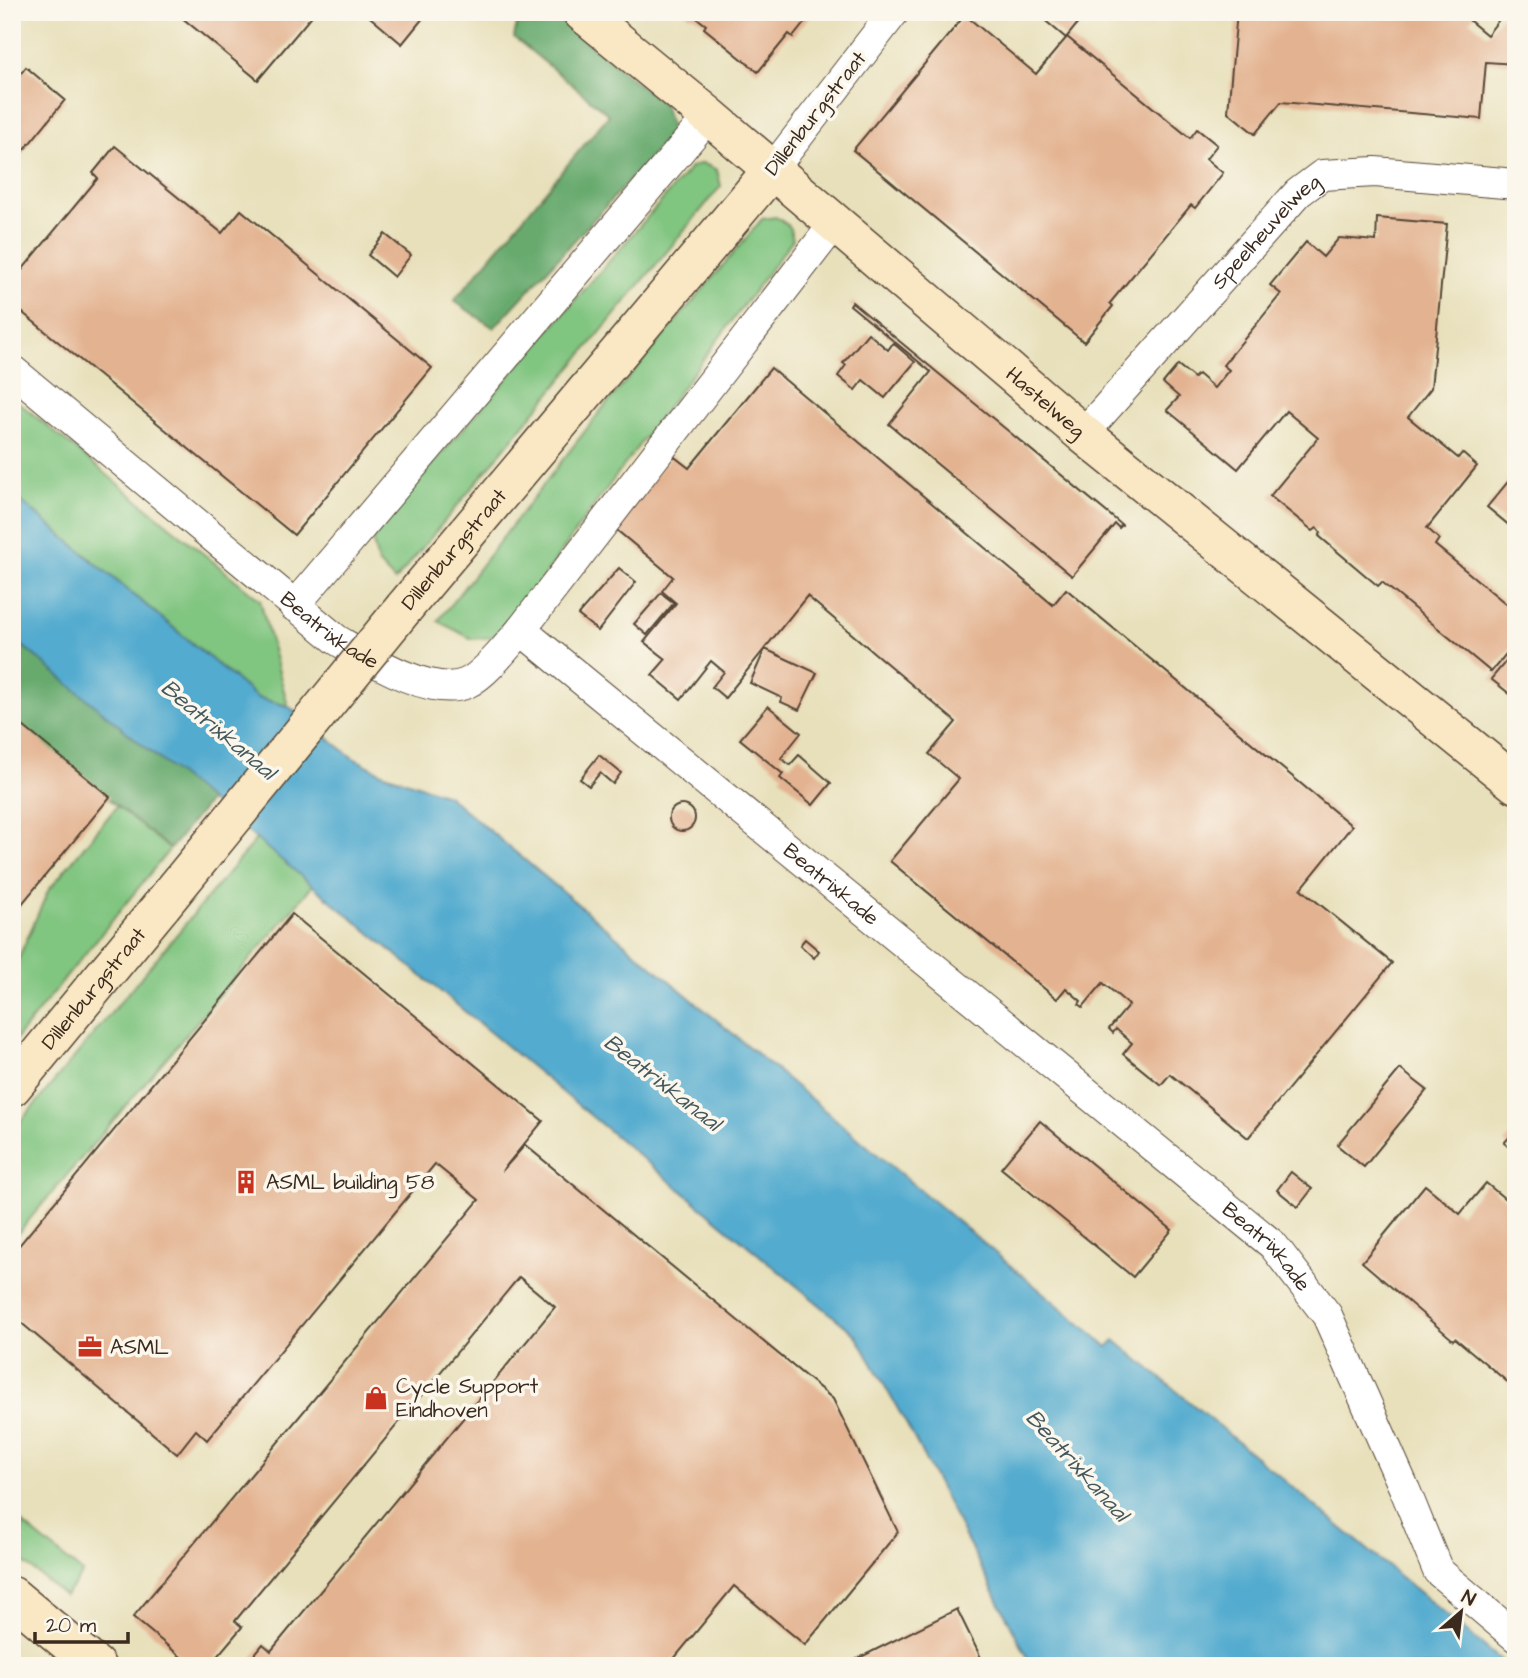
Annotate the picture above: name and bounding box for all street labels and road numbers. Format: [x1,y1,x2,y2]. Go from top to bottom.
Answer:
street label: Dillenburgstraat [758,45,875,183]
street label: Speelheuvelweg [1205,167,1328,296]
street label: Hastelweg [999,360,1092,446]
street label: Dillenburgstraat [394,482,514,616]
street label: Beatrixkade [274,585,384,676]
street label: Beatrixkade [777,836,885,932]
street label: Dillenburgstraat [35,921,153,1056]
street label: Beatrixkade [1216,1195,1317,1297]

